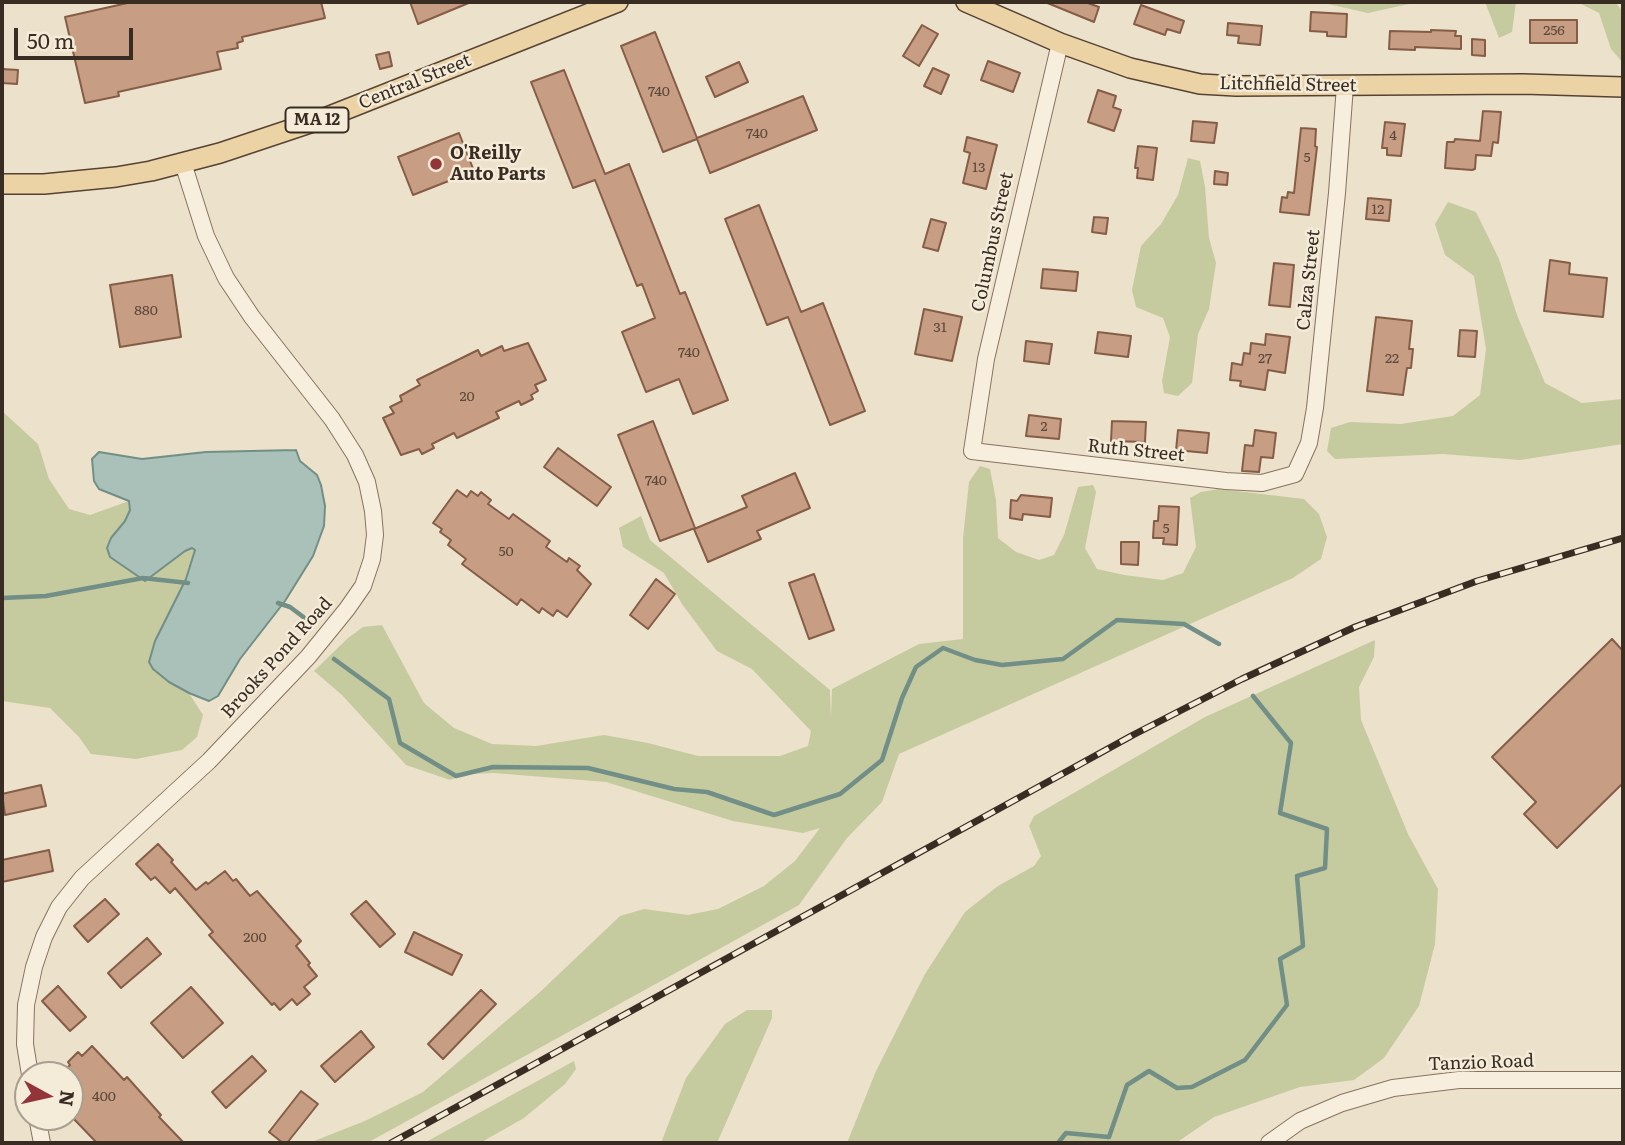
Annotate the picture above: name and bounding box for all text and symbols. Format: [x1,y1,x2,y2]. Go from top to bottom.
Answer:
scale bar [18,14,136,58]
house number: 256 [1543,23,1565,39]
text: 50 m [27,24,74,55]
street label: Central Street [356,50,474,114]
street label: Litchfield Street [1219,73,1357,97]
house number: 740 [648,84,670,100]
road number: MA 12 [286,108,348,132]
house number: 740 [746,126,768,142]
house number: 4 [1389,128,1397,144]
place label: O'Reilly Auto Parts [450,143,546,186]
house number: 5 [1303,150,1311,166]
marker: O'Reilly Auto Parts [428,156,444,172]
house number: 13 [972,160,986,176]
street label: Columbus Street [968,170,1018,314]
house number: 12 [1372,202,1384,218]
street label: Calza Street [1293,228,1325,332]
house number: 880 [134,303,158,319]
house number: 31 [933,320,947,336]
house number: 740 [678,345,700,361]
house number: 27 [1258,351,1272,367]
house number: 22 [1385,351,1399,367]
house number: 20 [459,389,475,405]
house number: 2 [1040,419,1048,435]
street label: Ruth Street [1086,435,1186,467]
house number: 740 [645,473,667,489]
house number: 5 [1162,521,1170,537]
house number: 50 [498,544,514,560]
street label: Brooks Pond Road [217,593,337,723]
house number: 200 [243,930,267,946]
street label: Tanzio Road [1428,1050,1534,1076]
north arrow [14,1061,84,1131]
text: N [53,1089,83,1108]
house number: 400 [92,1089,116,1105]

